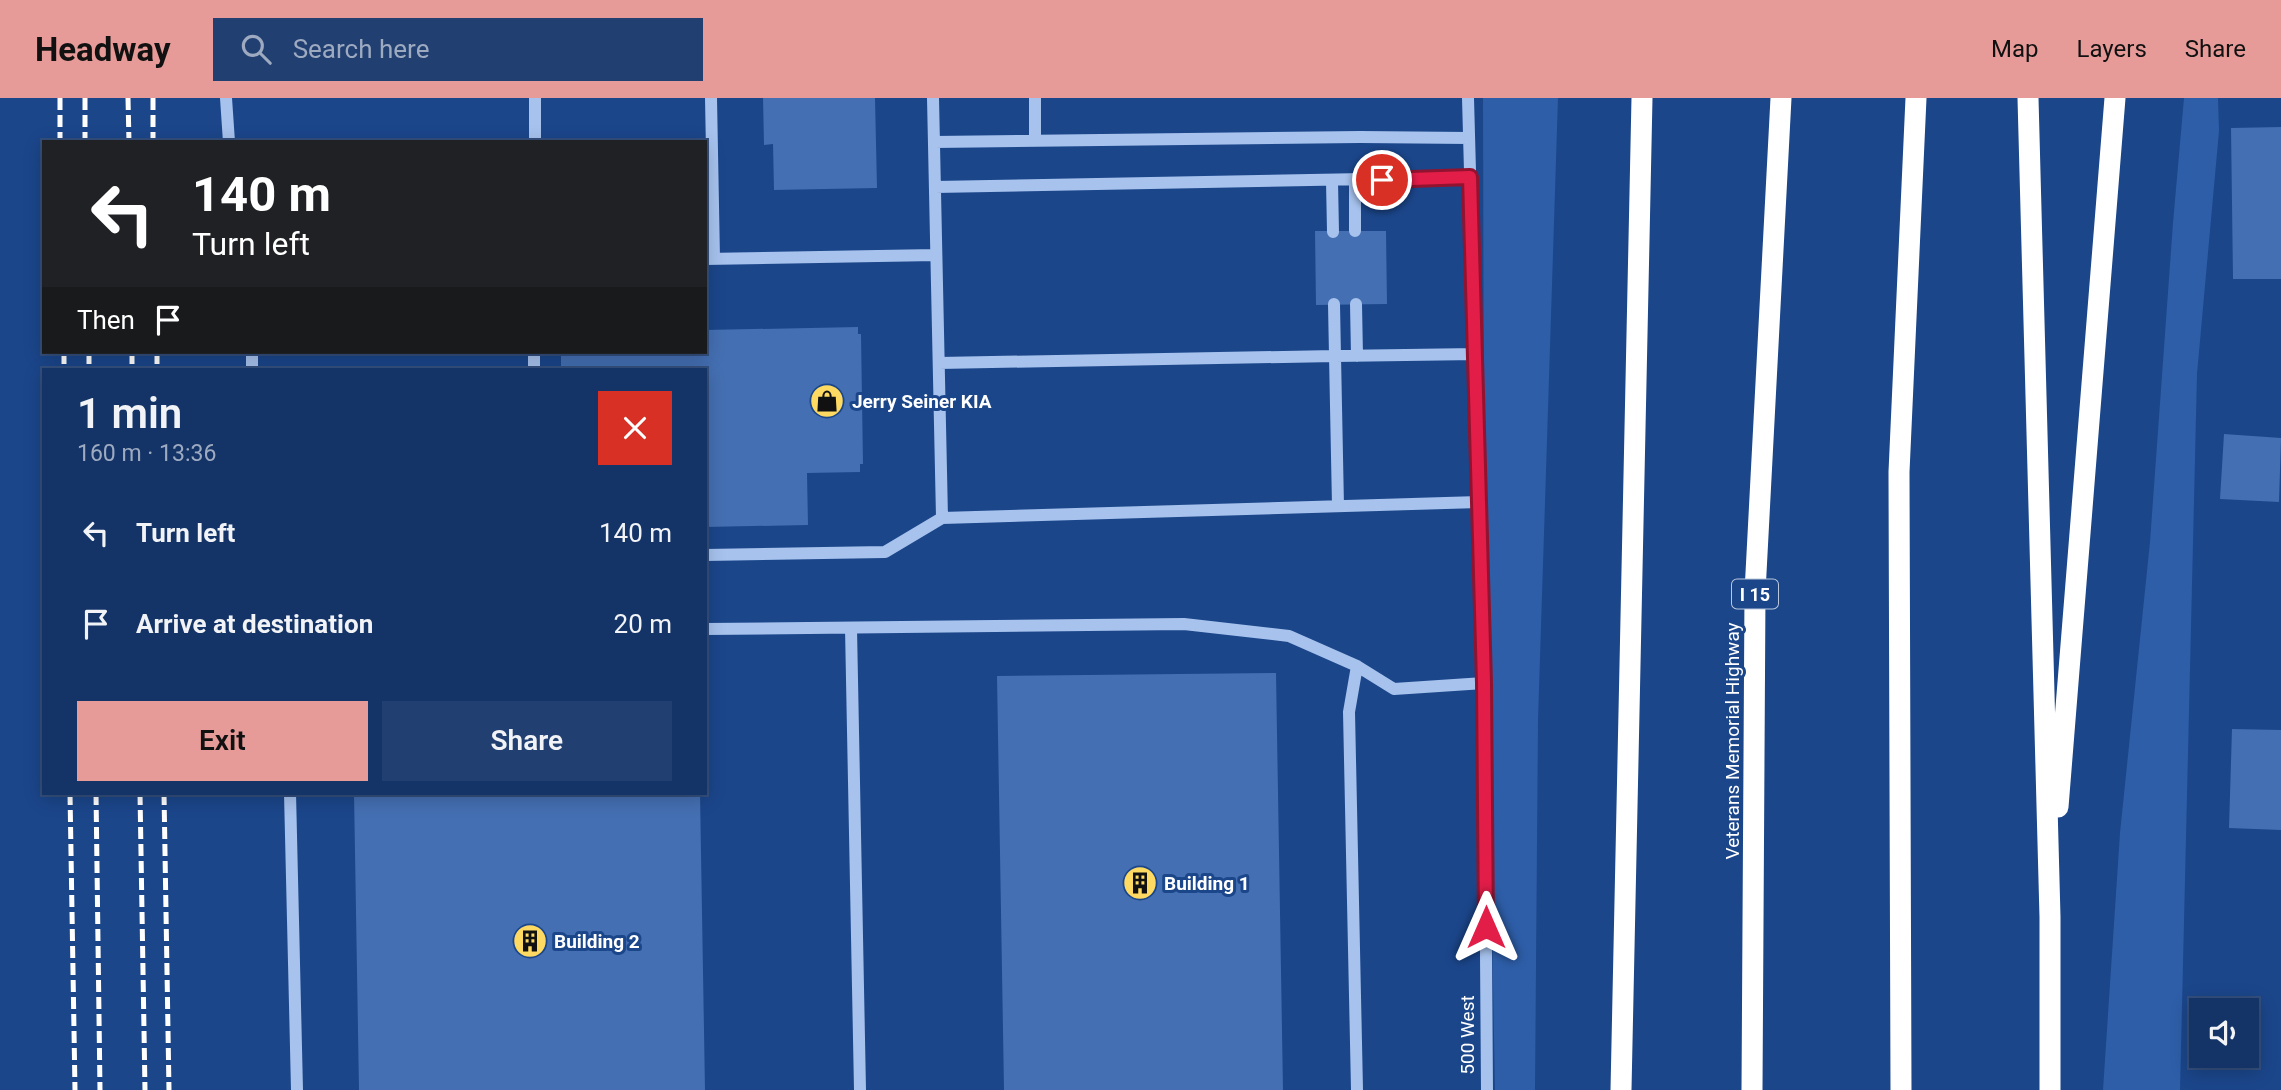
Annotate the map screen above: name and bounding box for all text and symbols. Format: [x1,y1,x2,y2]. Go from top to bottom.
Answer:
search box [213,18,703,81]
text: Headway [35,30,171,69]
icon: search [237,30,275,68]
text: Search here [293,34,429,64]
text: Map [1991,35,2039,63]
text: Layers [2077,35,2147,63]
text: Share [2185,35,2246,63]
pin [1352,150,1412,210]
icon: arrive [1363,161,1401,199]
text: 140 m [192,166,331,223]
icon: left [77,168,168,259]
text: Turn left [192,225,310,263]
icon: arrive [149,301,187,339]
text: Then [77,305,135,335]
shop icon: Jerry Seiner KIA [808,382,846,420]
text: 1 min [77,389,182,438]
place label: Jerry Seiner KIA [852,390,992,413]
button: close [598,391,672,465]
text: 160 m · 13:36 [77,440,216,467]
icon: left [77,514,115,552]
text: Turn left [136,518,235,548]
text: 140 m [599,518,672,548]
road number: I 15 [1732,580,1778,608]
icon: arrive [77,605,115,643]
text: Arrive at destination [136,609,373,639]
text: 20 m [614,609,672,639]
street label: Veterans Memorial Highway [1721,622,1744,860]
button: Exit [77,701,368,781]
button: Share [382,701,672,781]
building icon: Building 1 [1121,864,1159,902]
place label: Building 1 [1164,872,1250,895]
position arrow [1449,890,1523,964]
building icon: Building 2 [511,922,549,960]
place label: Building 2 [554,930,640,953]
street label: 500 West [1456,995,1479,1075]
map controls [2189,998,2259,1068]
button: sound [2189,998,2259,1068]

